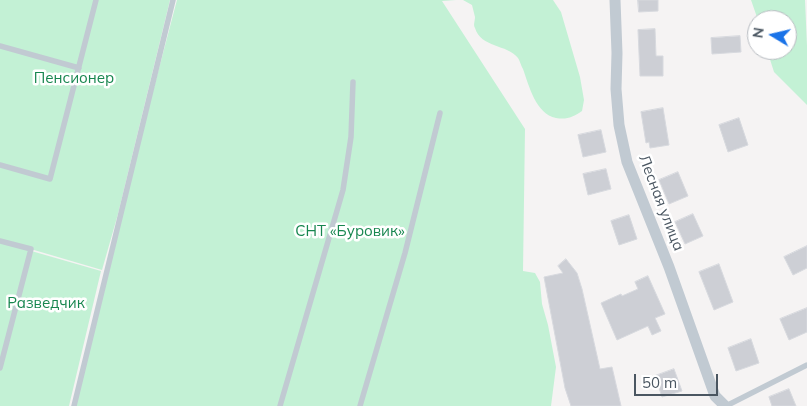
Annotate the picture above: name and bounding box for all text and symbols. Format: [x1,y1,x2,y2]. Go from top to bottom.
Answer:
north arrow [747,10,797,60]
text: N [748,26,768,39]
park label: Пенсионер [34,69,114,87]
street label: Лесная улица [634,152,688,254]
park label: СНТ «Буровик» [295,222,405,240]
park label: Разведчик [7,294,85,312]
scale bar [637,364,721,396]
text: 50 m [642,373,677,392]

